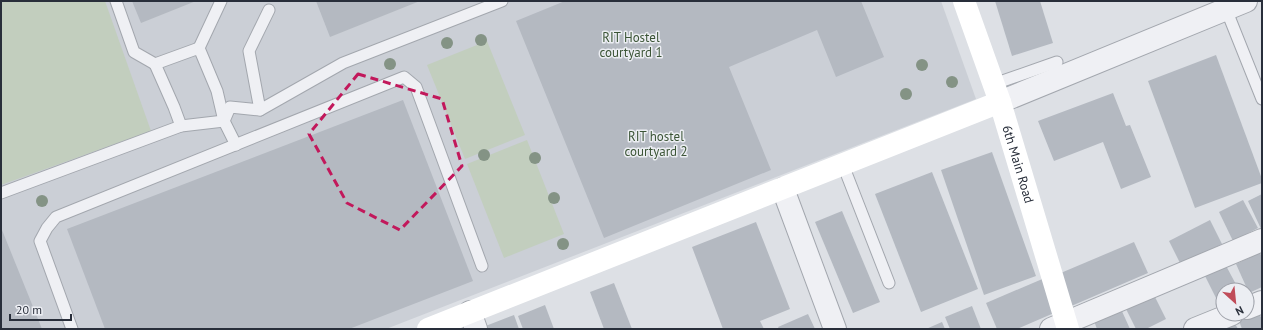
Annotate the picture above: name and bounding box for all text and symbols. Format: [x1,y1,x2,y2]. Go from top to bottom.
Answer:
park label: RIT Hostel courtyard 1 [599,29,663,61]
street label: 6th Main Road [998,123,1038,205]
park label: RIT hostel courtyard 2 [624,128,688,160]
north arrow [1215,282,1255,322]
scale bar [10,296,71,322]
text: 20 m [16,302,42,317]
text: N [1233,303,1246,319]

